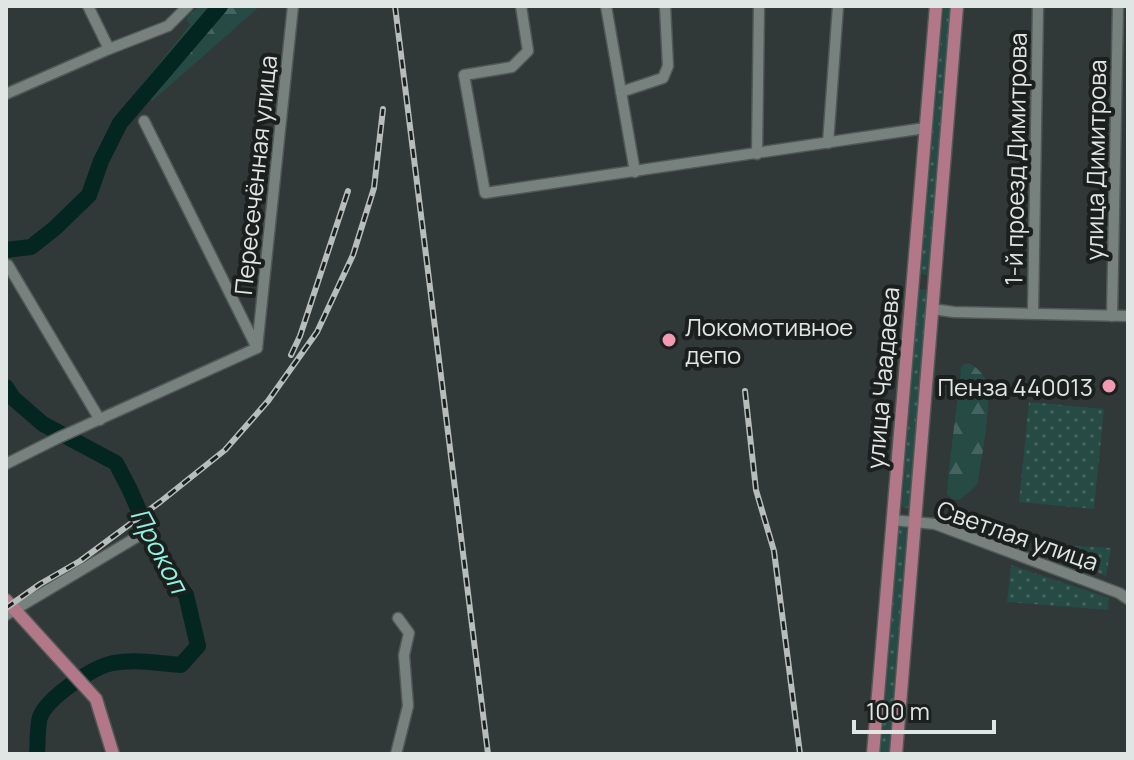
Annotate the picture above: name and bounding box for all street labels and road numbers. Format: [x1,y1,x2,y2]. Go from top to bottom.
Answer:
street label: 1-й проезд Димитрова [996,32,1034,286]
street label: Пересечённая улица [226,54,284,296]
street label: улица Димитрова [1077,59,1113,261]
street label: улица Чаадаева [858,286,906,470]
street label: Светлая улица [933,492,1103,578]

